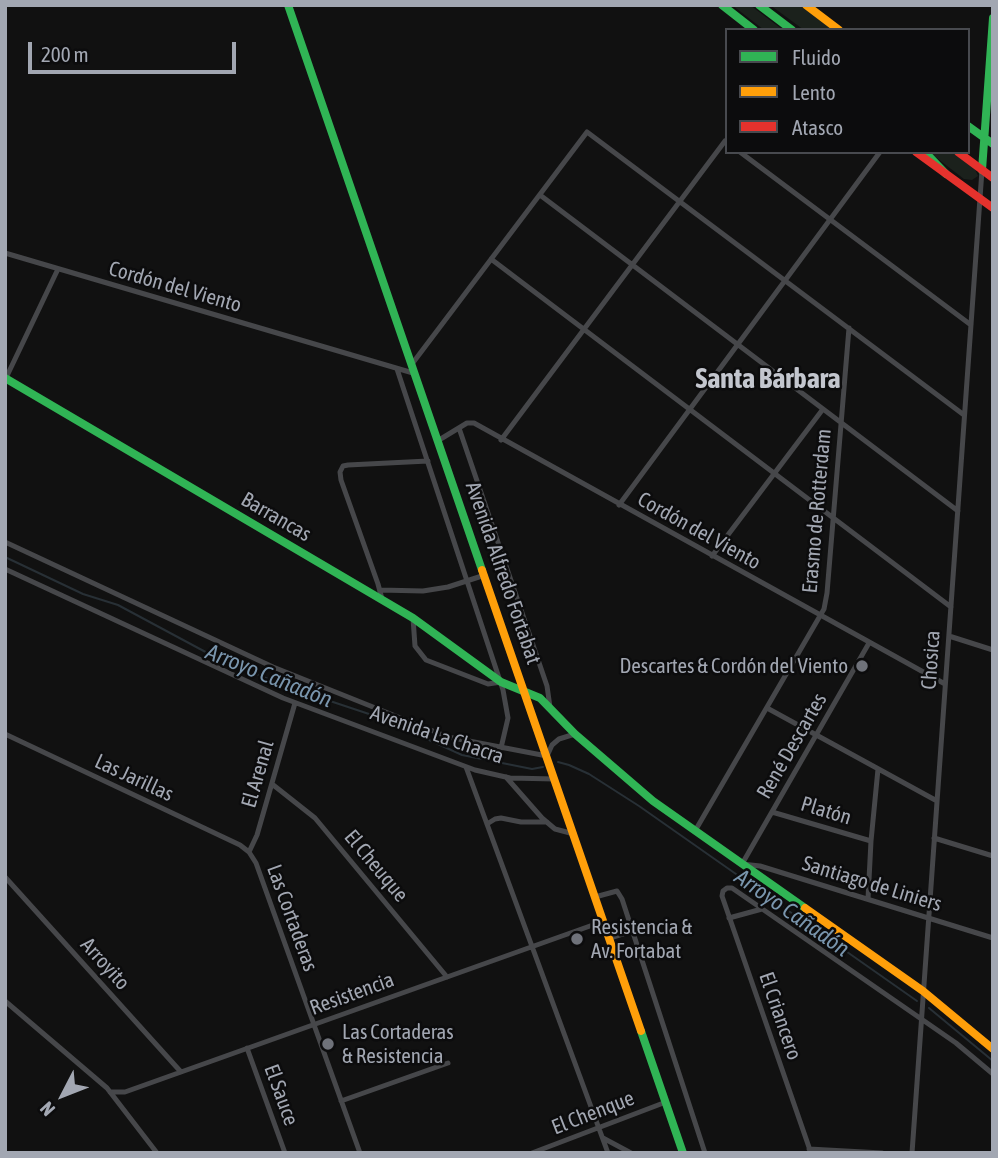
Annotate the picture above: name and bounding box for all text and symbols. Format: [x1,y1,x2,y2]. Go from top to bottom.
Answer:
scale bar [32,28,240,72]
legend [725,28,970,154]
text: 200 m [41,42,89,66]
text: Fluido [792,45,841,69]
text: Lento [792,80,836,104]
text: Atasco [792,115,843,139]
street label: Cordón del Viento [106,256,244,318]
district label: Santa Bárbara [696,362,840,396]
street label: Erasmo de Rotterdam [797,428,837,594]
street label: Avenida Alfredo Fortabat [460,478,546,668]
street label: Barrancas [237,487,315,547]
street label: Cordón del Viento [633,487,765,575]
street label: Chosica [916,630,946,690]
water label: Arroyo Cañadón [202,638,336,714]
place label: Descartes & Cordón del Viento [619,653,848,679]
marker: Descartes & Cordón del Viento [854,658,870,674]
street label: René Descartes [752,689,832,803]
street label: Avenida La Chacra [367,700,507,770]
street label: El Arenal [236,737,280,811]
street label: Las Jarillas [91,749,177,807]
street label: Platón [798,791,854,831]
street label: El Cheuque [339,825,413,907]
street label: Santiago de Liniers [799,851,945,917]
street label: Las Cortaderas [261,861,323,975]
water label: Arroyo Cañadón [729,863,855,963]
place label: Resistencia & Av. Fortabat [591,914,692,964]
marker: Resistencia & Av. Fortabat [569,931,585,947]
street label: Arroyito [75,933,135,995]
street label: Resistencia [307,967,397,1021]
street label: El Criancero [753,969,807,1063]
place label: Las Cortaderas & Resistencia [342,1019,454,1069]
marker: Las Cortaderas & Resistencia [320,1036,336,1052]
north arrow [28,1060,98,1130]
street label: El Sauce [258,1061,304,1129]
street label: El Chenque [548,1086,638,1140]
text: N [35,1098,59,1121]

